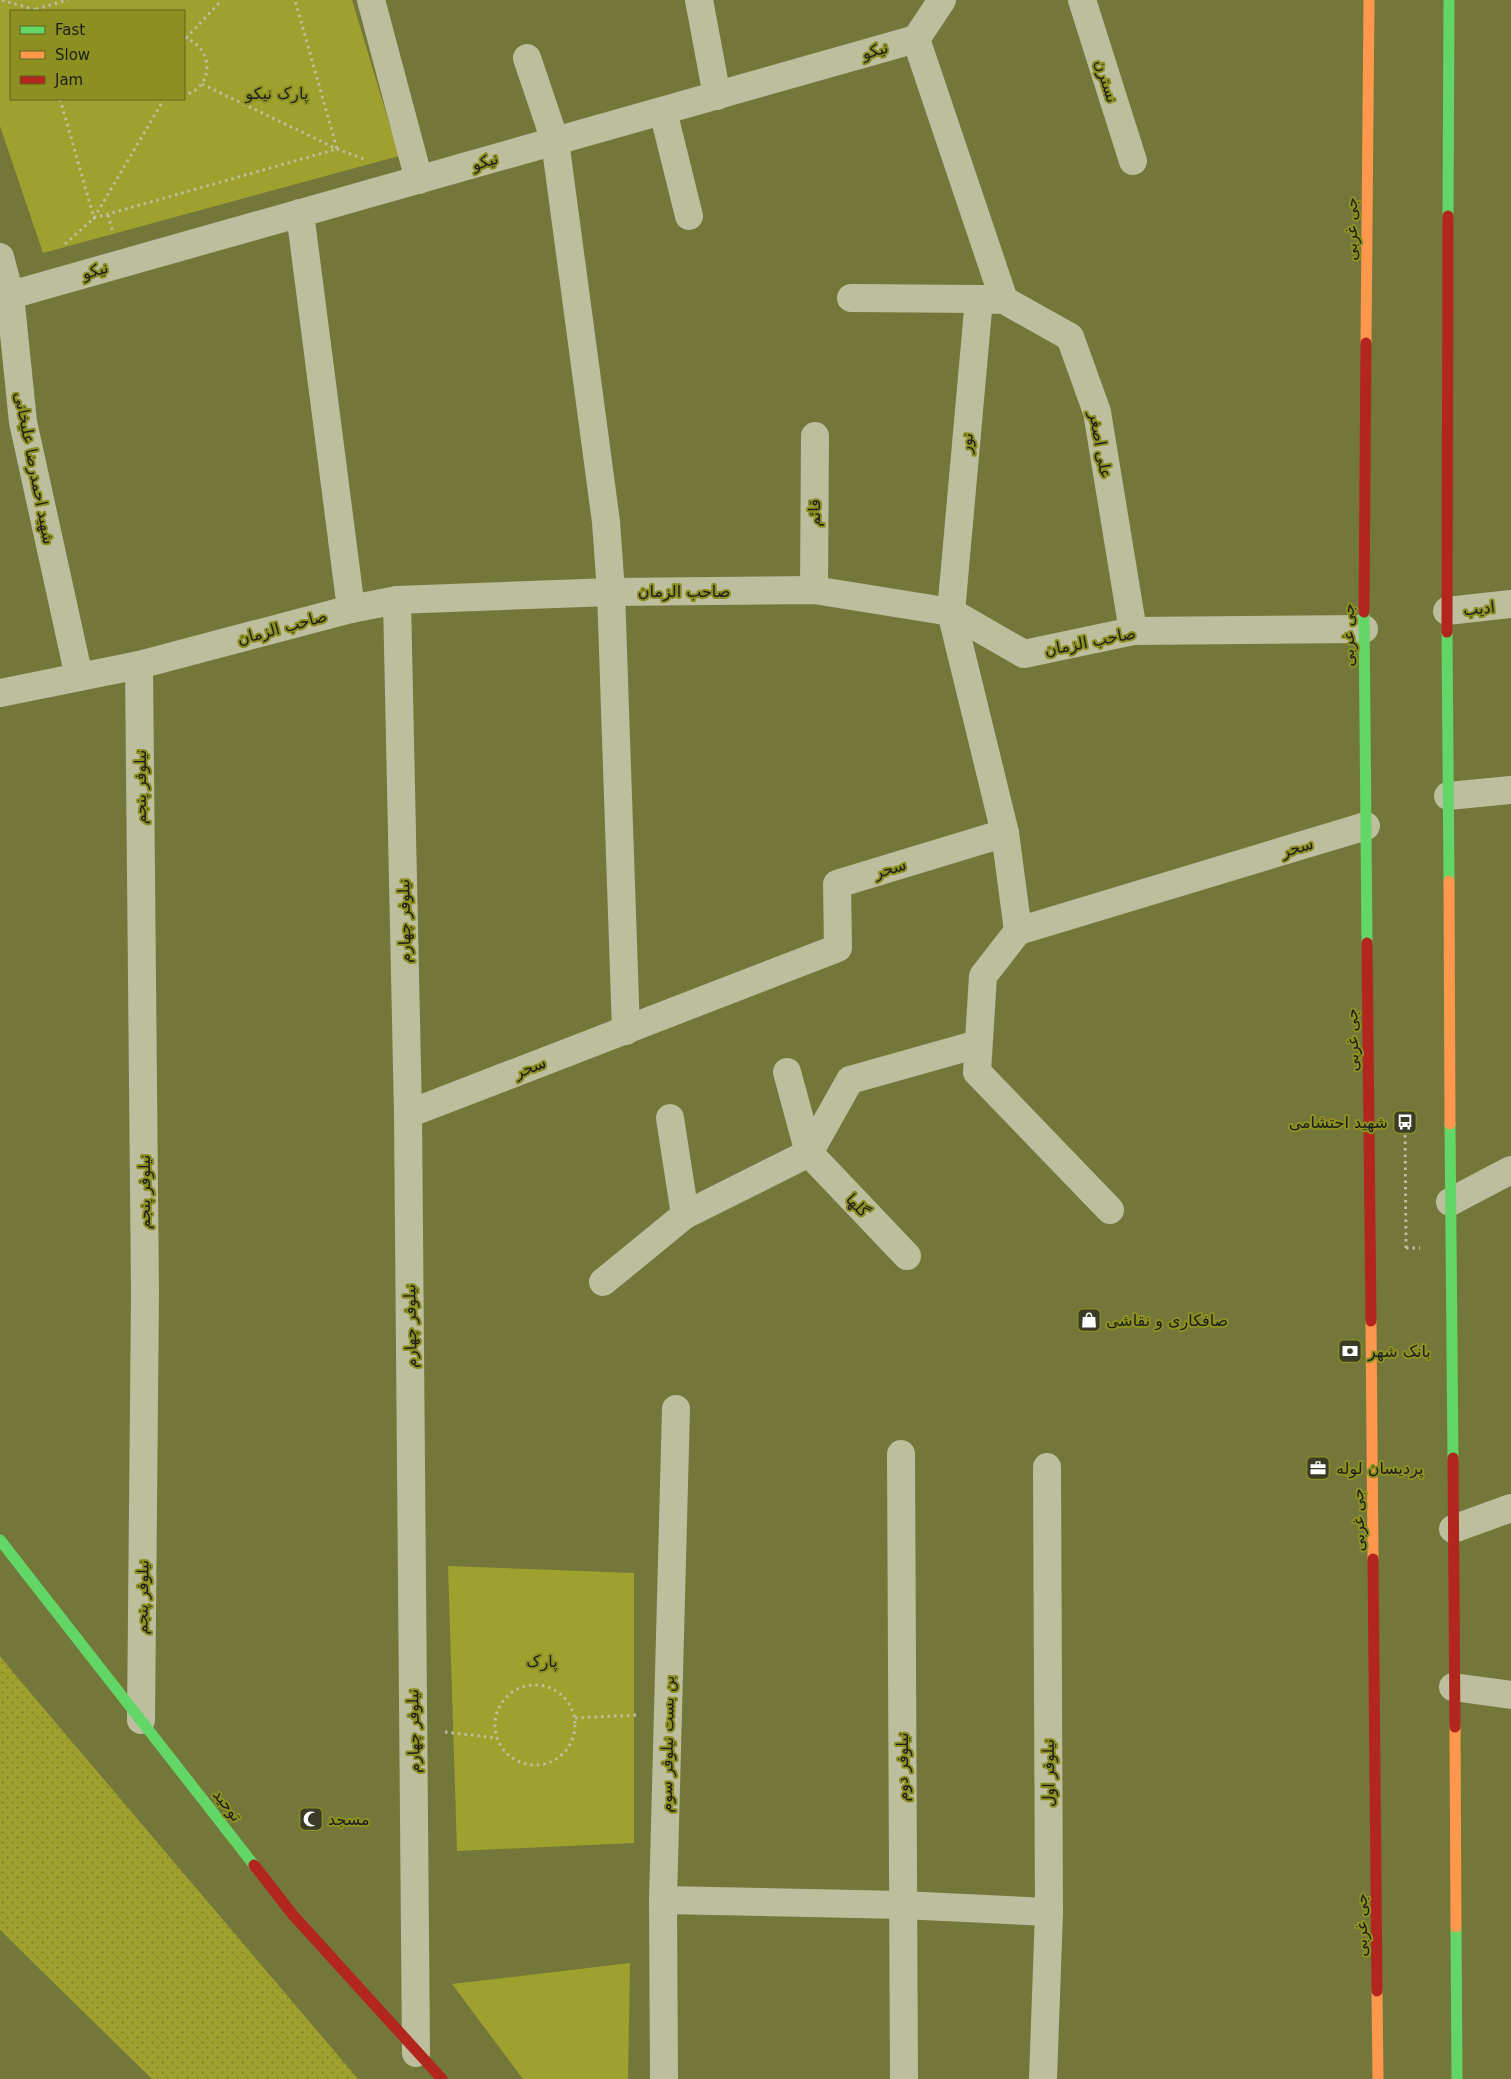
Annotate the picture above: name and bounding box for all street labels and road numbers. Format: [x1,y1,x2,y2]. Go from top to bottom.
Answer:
street label: نیکو [859,38,891,64]
street label: نسترن [1090,57,1122,105]
street label: نیکو [469,149,501,175]
street label: جی غربی [1342,197,1362,261]
street label: نیکو [79,258,111,284]
street label: شهید احمدرضا علیخانی [9,390,59,546]
street label: علی اصغر [1084,409,1116,480]
street label: نور [956,432,978,455]
street label: قائم [805,499,824,527]
street label: صاحب الزمان [638,582,730,602]
street label: ادیب [1462,597,1496,620]
street label: جی غربی [1339,603,1359,667]
street label: صاحب الزمان [235,606,330,650]
street label: صاحب الزمان [1043,623,1137,661]
street label: نیلوفر پنجم [131,750,151,824]
street label: سحر [1278,834,1316,863]
street label: سحر [871,855,909,884]
street label: نیلوفر چهارم [394,879,416,963]
street label: جی غربی [1342,1008,1364,1072]
street label: سحر [511,1053,549,1083]
street label: نیلوفر پنجم [135,1155,155,1229]
street label: گلها [841,1190,873,1222]
street label: نیلوفر چهارم [400,1284,422,1368]
street label: جی غربی [1348,1488,1370,1552]
street label: نیلوفر پنجم [132,1560,154,1635]
street label: بن بست نیلوفر سوم [657,1675,679,1813]
street label: نیلوفر چهارم [403,1689,425,1773]
street label: نیلوفر دوم [893,1732,913,1802]
street label: نیلوفر اول [1039,1739,1059,1807]
street label: توحید [208,1785,246,1826]
street label: جی غربی [1352,1893,1372,1957]

